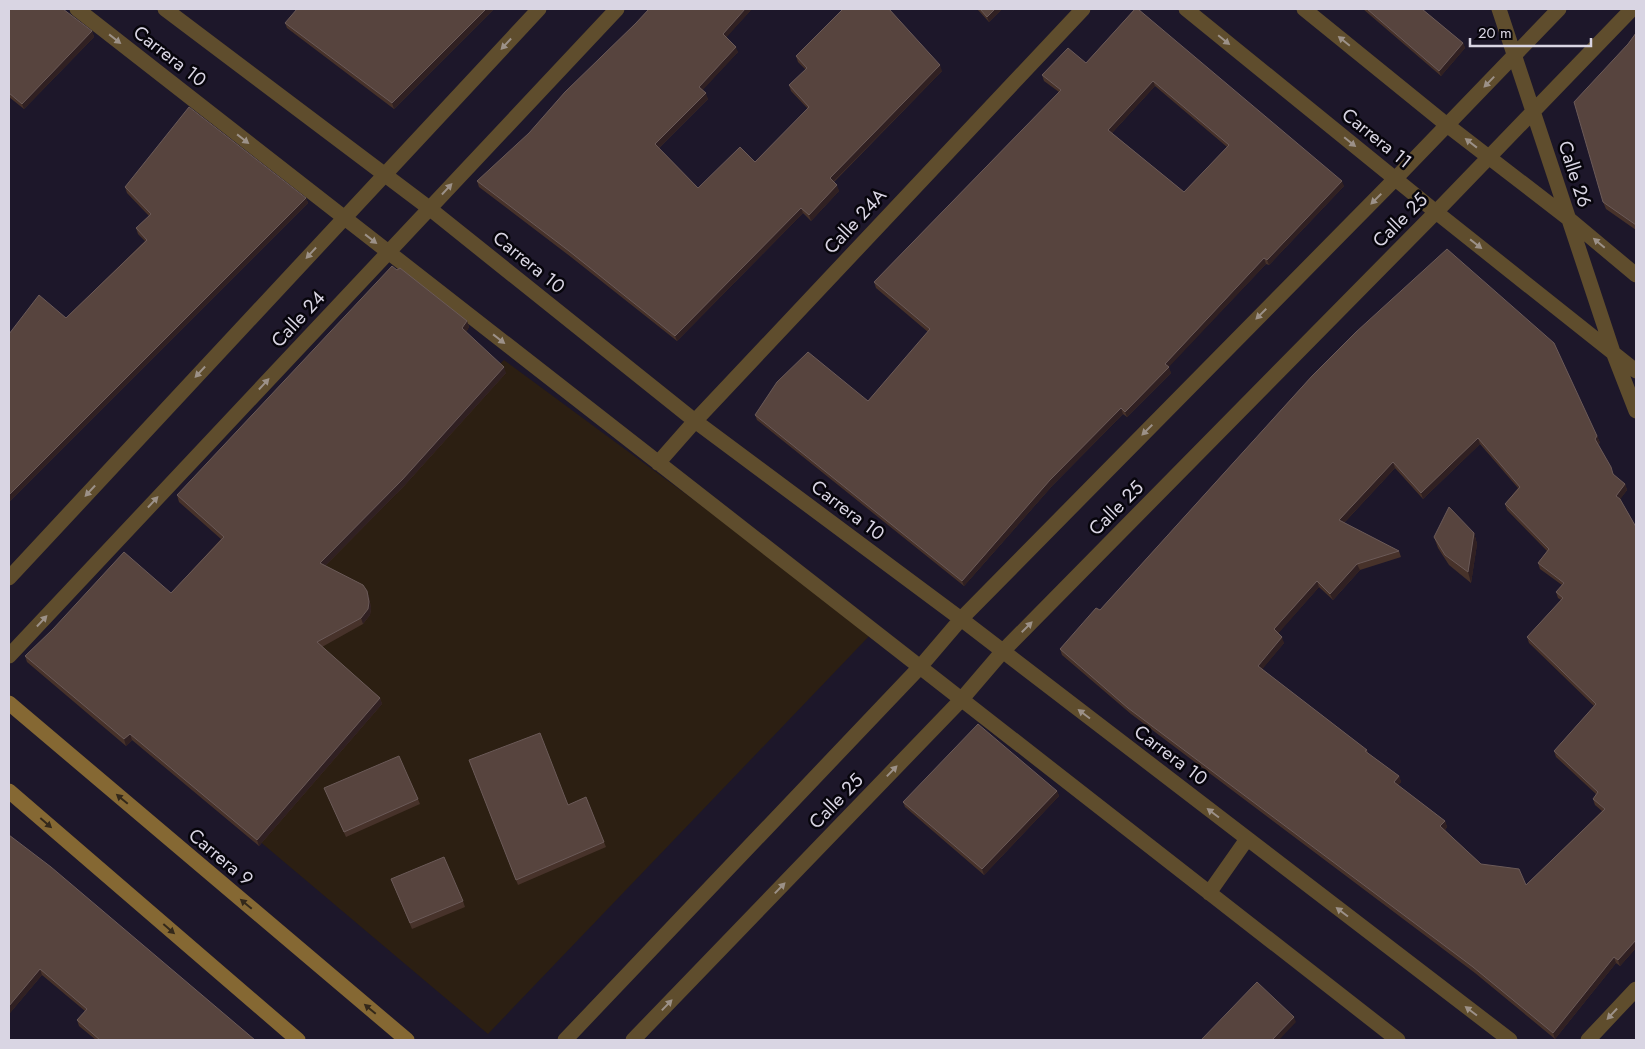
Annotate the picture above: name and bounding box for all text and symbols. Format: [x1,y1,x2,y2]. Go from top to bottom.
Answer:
scale bar [1470,15,1591,47]
street label: Carrera 10 [128,19,212,93]
text: 20 m [1478,22,1512,44]
one-way arrow [108,33,121,44]
one-way arrow [1217,34,1230,45]
one-way arrow [1338,36,1351,47]
one-way arrow [500,38,512,50]
one-way arrow [1483,76,1495,88]
street label: Carrera 11 [1336,101,1418,175]
one-way arrow [236,133,249,144]
one-way arrow [1343,137,1356,148]
street label: Calle 26 [1552,137,1598,211]
one-way arrow [1465,138,1478,149]
street label: Calle 24A [818,182,893,260]
one-way arrow [441,183,453,195]
street label: Calle 25 [1366,186,1434,254]
one-way arrow [1370,192,1382,204]
street label: Carrera 10 [487,224,571,300]
one-way arrow [364,233,377,244]
one-way arrow [1592,238,1605,249]
one-way arrow [1470,239,1483,250]
one-way arrow [305,246,317,258]
street label: Calle 24 [265,285,331,353]
one-way arrow [1256,308,1268,320]
one-way arrow [492,333,505,344]
one-way arrow [194,365,206,377]
one-way arrow [258,378,270,390]
one-way arrow [1142,424,1154,436]
street label: Carrera 10 [806,473,890,547]
street label: Calle 25 [1082,474,1150,542]
one-way arrow [84,484,96,496]
one-way arrow [147,497,159,509]
one-way arrow [36,615,48,627]
one-way arrow [1021,621,1033,633]
one-way arrow [1077,709,1091,719]
street label: Carrera 10 [1129,718,1213,792]
one-way arrow [886,765,898,777]
street label: Calle 25 [803,767,869,835]
one-way arrow [116,794,128,805]
one-way arrow [1207,807,1220,818]
one-way arrow [39,817,51,829]
street label: Carrera 9 [183,822,259,892]
one-way arrow [774,882,786,894]
one-way arrow [240,899,252,910]
one-way arrow [1336,906,1349,917]
one-way arrow [163,923,175,934]
one-way arrow [661,999,673,1011]
one-way arrow [364,1003,377,1014]
one-way arrow [1465,1005,1478,1016]
one-way arrow [1606,1008,1618,1020]

